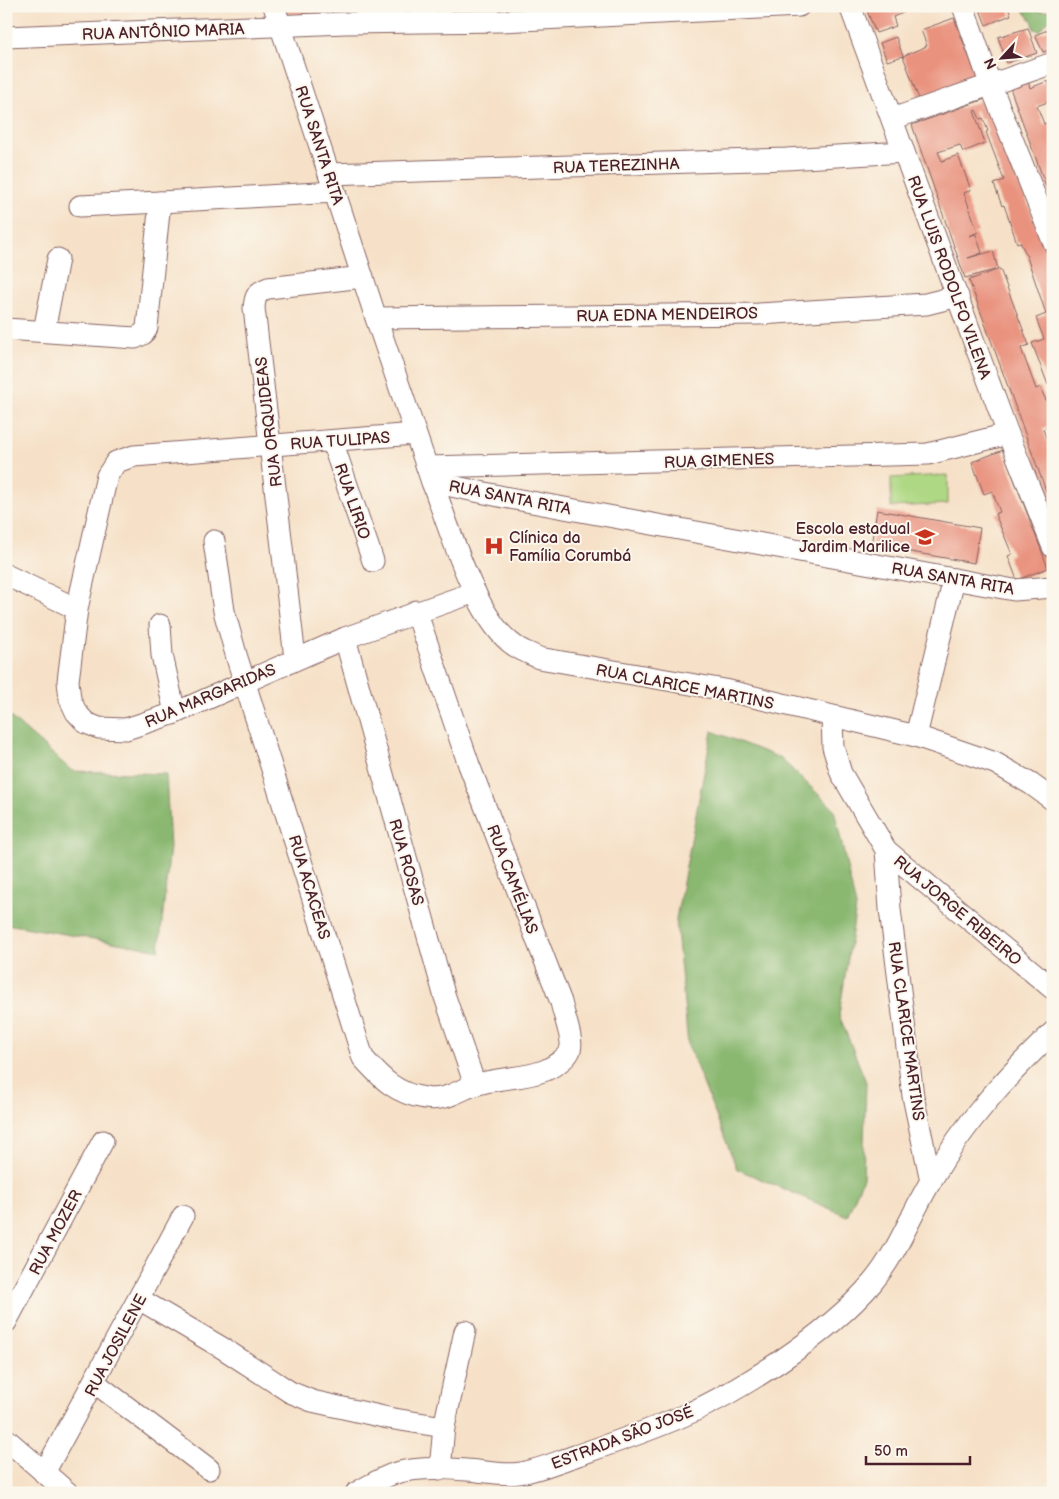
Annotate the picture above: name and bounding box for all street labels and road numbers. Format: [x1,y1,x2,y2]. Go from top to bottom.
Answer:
street label: RUA ANTÔNIO MARIA [81,18,245,45]
street label: RUA SANTA RITA [290,84,347,208]
street label: RUA TEREZINHA [552,155,680,178]
street label: RUA LUIS RODOLFO VILENA [903,173,994,382]
street label: RUA EDNA MENDEIROS [576,304,758,327]
street label: RUA ORQUIDEAS [252,356,287,488]
street label: RUA TULIPAS [289,429,391,454]
street label: RUA GIMENES [664,450,775,473]
street label: RUA LIRIO [330,461,374,542]
street label: RUA SANTA RITA [447,477,573,520]
street label: RUA SANTA RITA [890,559,1016,600]
street label: RUA MARGARIDAS [142,660,279,733]
street label: RUA CLARICE MARTINS [594,661,775,714]
street label: RUA ROSAS [384,817,427,908]
street label: RUA CAMÉLIAS [482,821,543,937]
street label: RUA ACACEAS [284,833,333,942]
street label: RUA JORGE RIBEIRO [889,852,1025,970]
street label: RUA CLARICE MARTINS [884,940,928,1122]
street label: RUA MOZER [26,1187,87,1279]
street label: RUA JOSILENE [81,1291,151,1400]
street label: ESTRADA SÃO JOSÉ [548,1401,696,1474]

